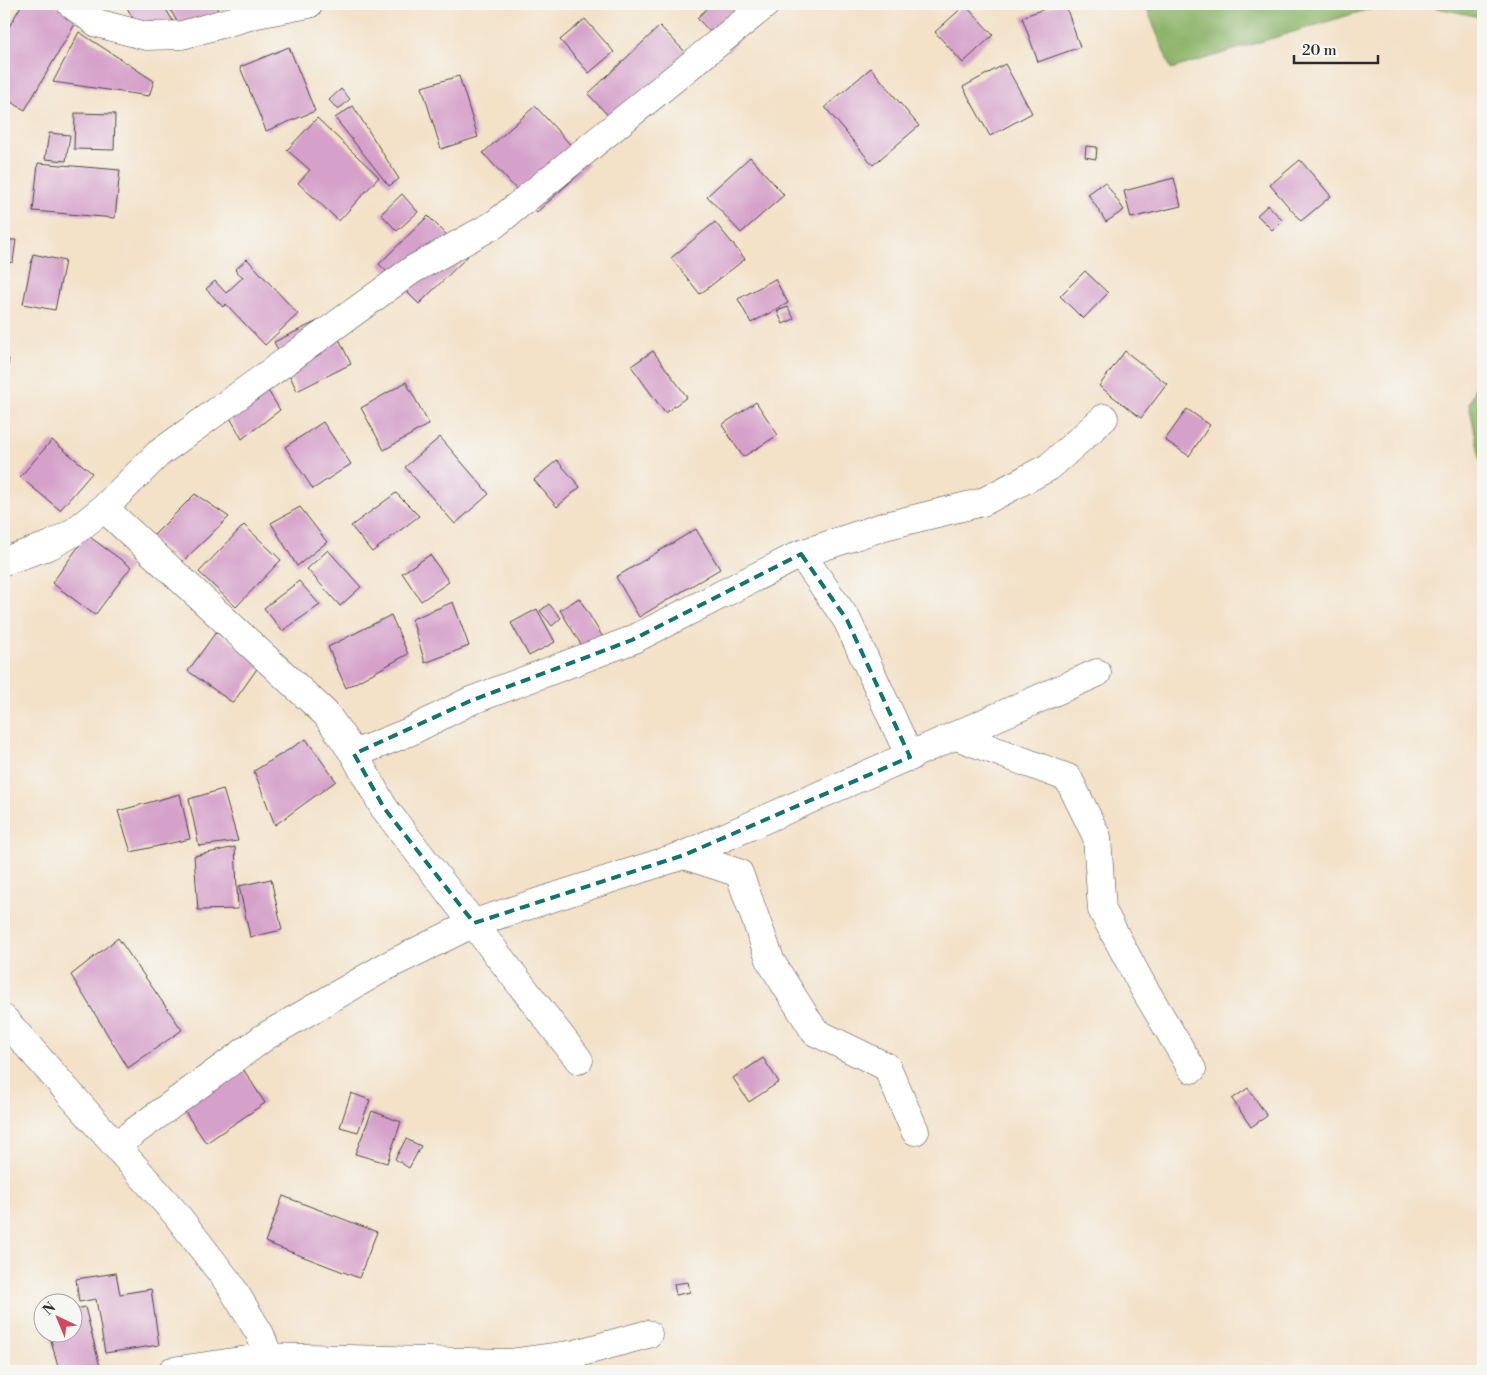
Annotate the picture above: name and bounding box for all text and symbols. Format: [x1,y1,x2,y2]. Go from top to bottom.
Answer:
scale bar [1294,32,1378,64]
text: 20 m [1302,41,1337,60]
north arrow [32,1292,82,1342]
text: N [39,1299,60,1320]

